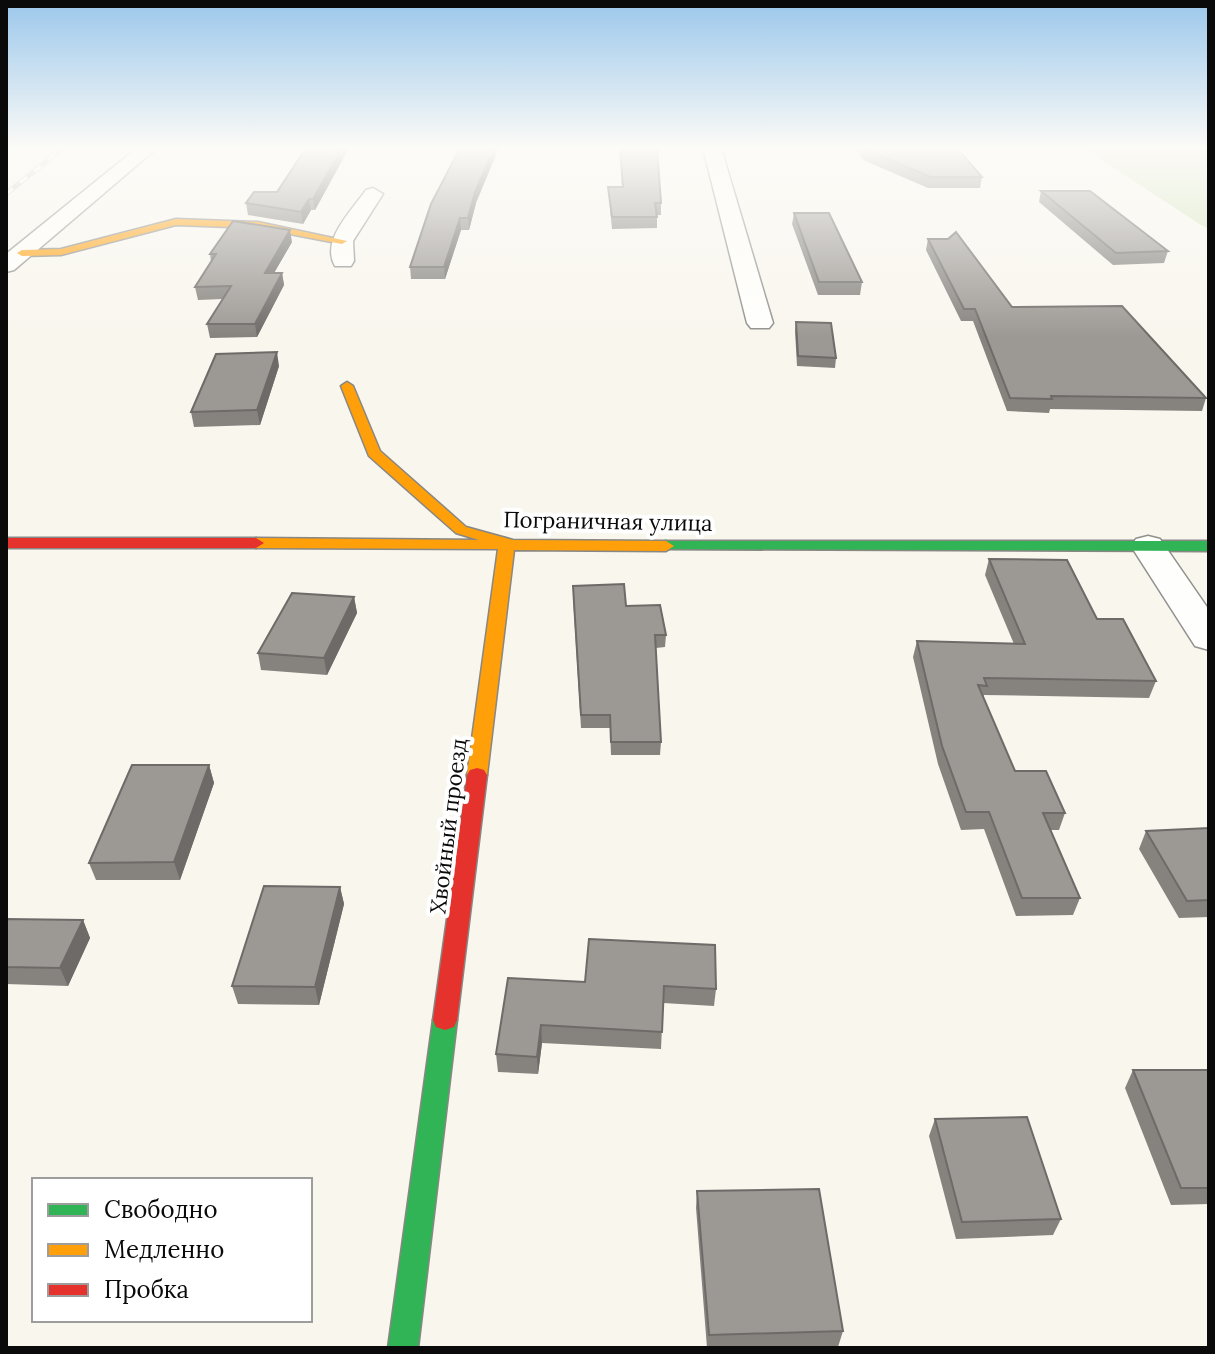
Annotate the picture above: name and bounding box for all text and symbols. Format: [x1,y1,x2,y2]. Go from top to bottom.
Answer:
street label: Пограничная улица [503,505,713,537]
street label: Хвойный проезд [423,737,473,915]
legend [32,1178,312,1322]
text: Свободно [104,1194,218,1225]
text: Медленно [104,1234,224,1265]
text: Пробка [104,1274,189,1305]

